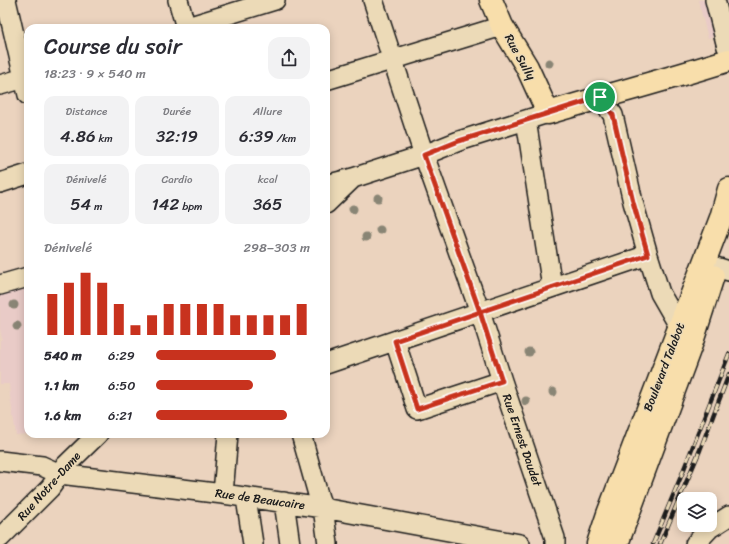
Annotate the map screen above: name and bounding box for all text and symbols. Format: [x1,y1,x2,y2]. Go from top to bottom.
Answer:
text: Course du soir [44,27,182,66]
street label: Rue Sully [498,30,542,85]
button: share [268,37,310,79]
text: 18:23 · 9 × 540 m [44,62,146,85]
pin [583,80,617,114]
icon: arrive [589,86,611,108]
text: Distance [65,102,107,121]
text: Durée [163,102,191,121]
text: Allure [253,102,282,121]
text: 4.86 [60,121,96,151]
text: 32:19 [156,121,198,151]
text: 6:39 [239,121,274,151]
text: km [96,129,113,148]
text: /km [274,129,296,148]
text: Dénivelé [66,170,107,189]
text: Cardio [161,170,193,189]
text: kcal [258,170,278,189]
text: 54 [70,189,91,219]
text: 142 [152,189,179,219]
text: 365 [253,189,282,219]
text: m [91,197,102,216]
text: bpm [179,197,202,216]
text: Dénivelé [44,236,92,259]
text: 298–303 m [243,236,310,259]
street label: Boulevard Talabot [637,319,691,415]
text: 540 m [44,344,82,367]
text: 6:29 [108,344,135,367]
text: 1.1 km [44,374,79,397]
text: 6:50 [108,374,135,397]
street label: Rue Ernest Daudet [496,391,549,490]
text: 1.6 km [44,404,81,427]
text: 6:21 [108,404,132,427]
street label: Rue Notre-Dame [12,446,87,526]
street label: Rue de Beaucaire [214,482,307,516]
map controls [677,492,717,532]
button: layers [677,492,717,532]

